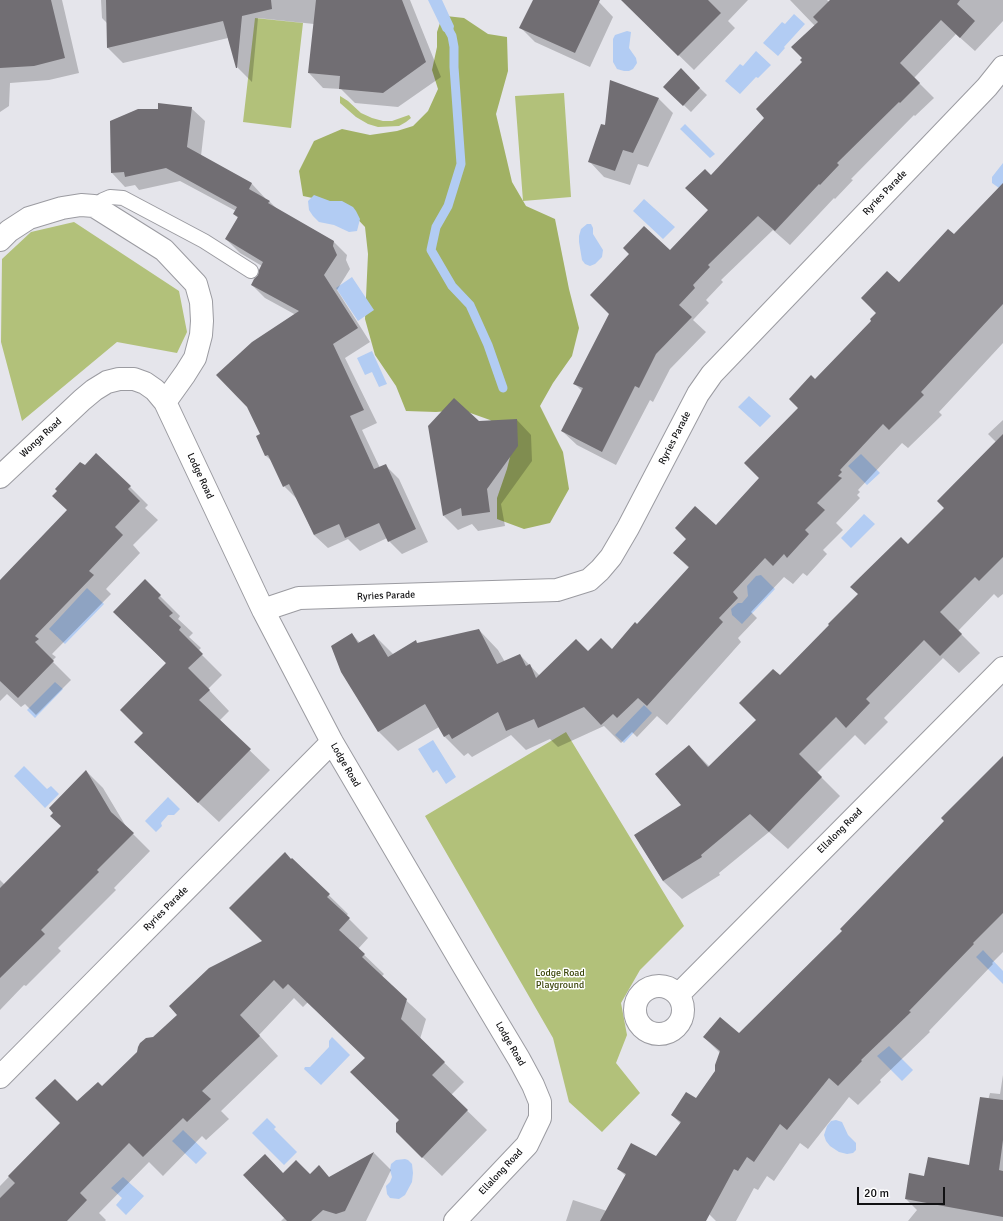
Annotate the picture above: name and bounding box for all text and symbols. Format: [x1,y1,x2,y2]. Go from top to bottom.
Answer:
street label: Ryries Parade [860,168,910,218]
street label: Ryries Parade [656,409,694,467]
street label: Wonga Road [18,416,64,460]
street label: Lodge Road [184,451,216,501]
street label: Ryries Parade [357,589,415,603]
street label: Lodge Road [327,741,363,789]
street label: Ellalong Road [815,806,865,856]
street label: Ryries Parade [141,884,191,934]
park label: Lodge Road Playground [535,967,585,990]
street label: Lodge Road [492,1020,528,1068]
street label: Ellalong Road [477,1146,525,1198]
scale bar [859,1179,947,1205]
text: 20 m [864,1186,889,1201]

